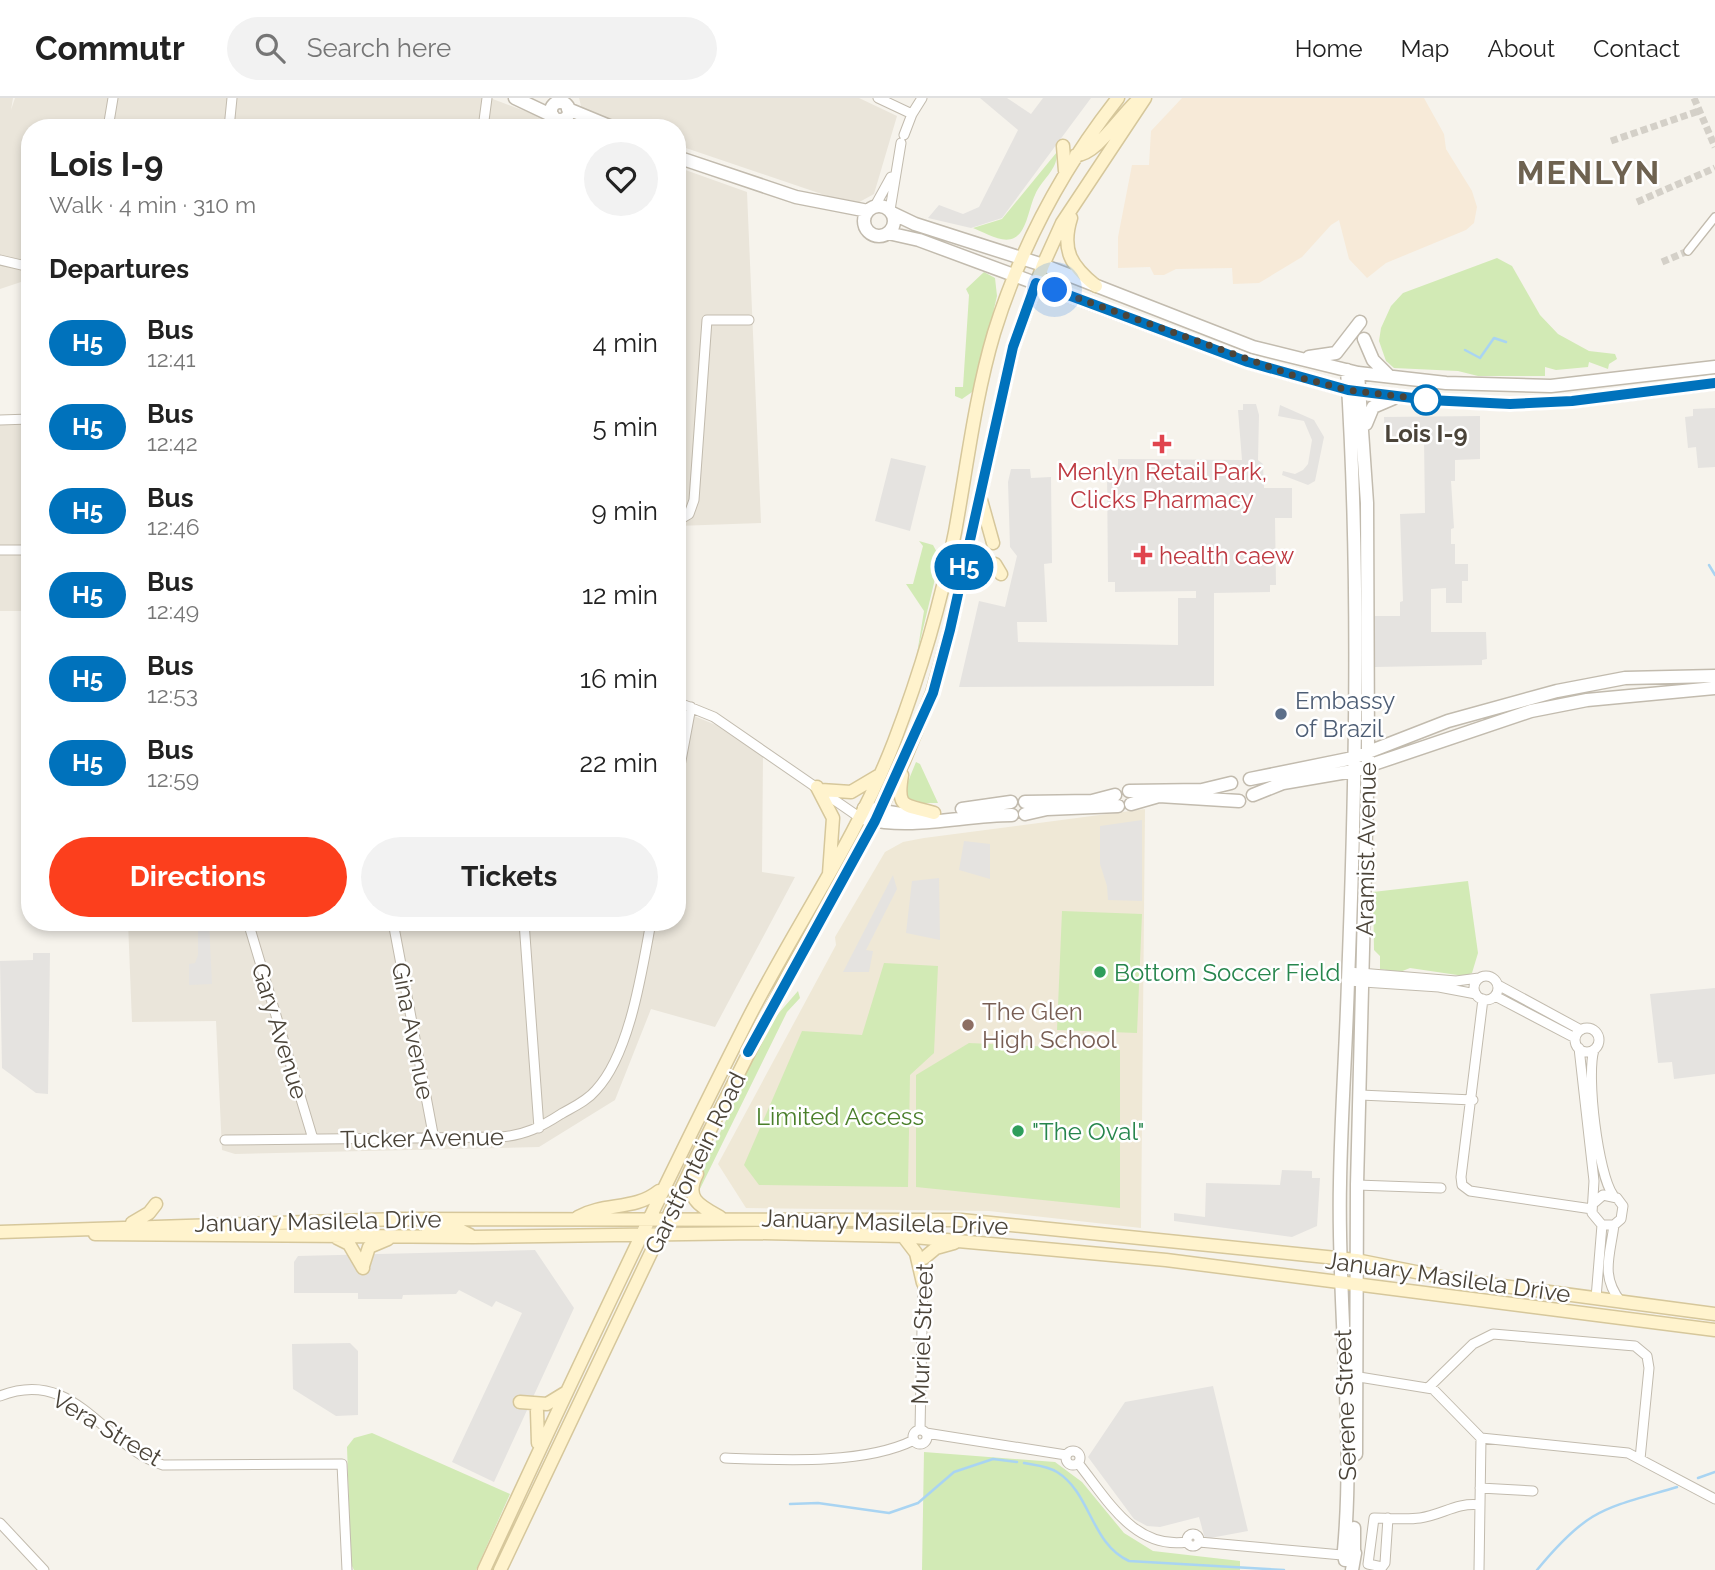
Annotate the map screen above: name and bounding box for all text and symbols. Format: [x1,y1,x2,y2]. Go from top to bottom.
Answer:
search box [227,17,717,80]
text: Commutr [35,29,185,68]
icon: search [251,29,289,67]
text: Search here [307,33,451,63]
text: Home [1295,34,1363,63]
text: Map [1401,34,1449,63]
text: About [1487,34,1555,63]
text: Contact [1593,34,1680,63]
button: heart [584,142,658,216]
text: Lois I-9 [49,145,163,184]
district label: MENLYN [1517,154,1661,191]
text: Walk · 4 min · 310 m [49,191,256,218]
text: Departures [49,254,189,284]
your location [1037,272,1072,307]
text: Bus [147,315,194,345]
text: H5 [72,328,103,357]
text: 4 min [592,328,658,358]
text: 12:41 [147,345,196,372]
marker: Lois I-9 [1411,385,1441,415]
text: Bus [147,399,194,429]
text: H5 [72,412,103,441]
text: 5 min [592,412,658,442]
place label: Lois I-9 [1384,419,1468,448]
text: 12:42 [147,429,198,456]
marker: Menlyn Retail Park, Clicks Pharmacy [1152,434,1172,454]
place label: Menlyn Retail Park, Clicks Pharmacy [1057,457,1267,514]
text: Bus [147,483,194,513]
text: H5 [72,496,103,525]
text: 9 min [591,496,658,526]
text: 12:46 [147,513,200,540]
place label: health caew [1159,541,1295,570]
line badge: H5 [932,544,996,590]
marker: health caew [1133,545,1153,565]
text: H5 [948,552,980,581]
text: Bus [147,567,194,597]
text: H5 [72,580,103,609]
text: 12 min [582,580,658,610]
text: 12:49 [147,597,199,624]
text: Bus [147,651,194,681]
text: H5 [72,664,103,693]
text: 16 min [580,664,658,694]
text: 12:53 [147,681,198,708]
place label: Embassy of Brazil [1295,686,1395,743]
marker: Embassy of Brazil [1273,706,1289,722]
text: Bus [147,735,194,765]
text: H5 [72,748,103,777]
text: 22 min [580,748,658,778]
street label: Aramist Avenue [1350,762,1382,936]
text: 12:59 [147,765,199,792]
button: Directions [49,837,347,917]
button: Tickets [361,837,658,917]
place label: Bottom Soccer Field [1114,958,1340,987]
street label: Gary Avenue [246,960,314,1102]
street label: Gina Avenue [385,960,441,1102]
marker: Bottom Soccer Field [1092,964,1108,980]
place label: The Glen High School [982,997,1117,1054]
marker: The Glen High School [960,1017,976,1033]
street label: Garstfontein Road [638,1067,752,1259]
park label: Limited Access [756,1102,924,1131]
place label: "The Oval" [1032,1117,1145,1146]
street label: Tucker Avenue [340,1122,504,1154]
marker: "The Oval" [1010,1123,1026,1139]
street label: January Masilela Drive [761,1203,1009,1241]
street label: January Masilela Drive [194,1204,442,1238]
street label: January Masilela Drive [1324,1245,1572,1309]
street label: Muriel Street [905,1263,939,1405]
street label: Serene Street [1328,1329,1362,1481]
street label: Vera Street [47,1384,167,1472]

